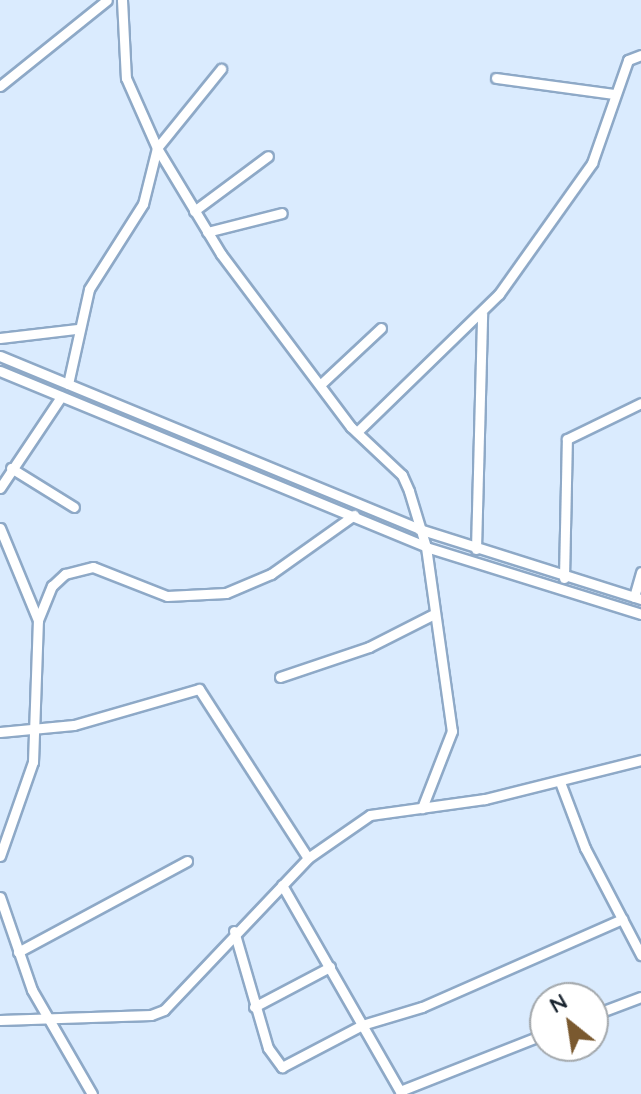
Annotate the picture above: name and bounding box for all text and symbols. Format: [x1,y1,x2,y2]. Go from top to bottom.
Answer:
north arrow [529,982,609,1062]
text: N [544,987,572,1019]

